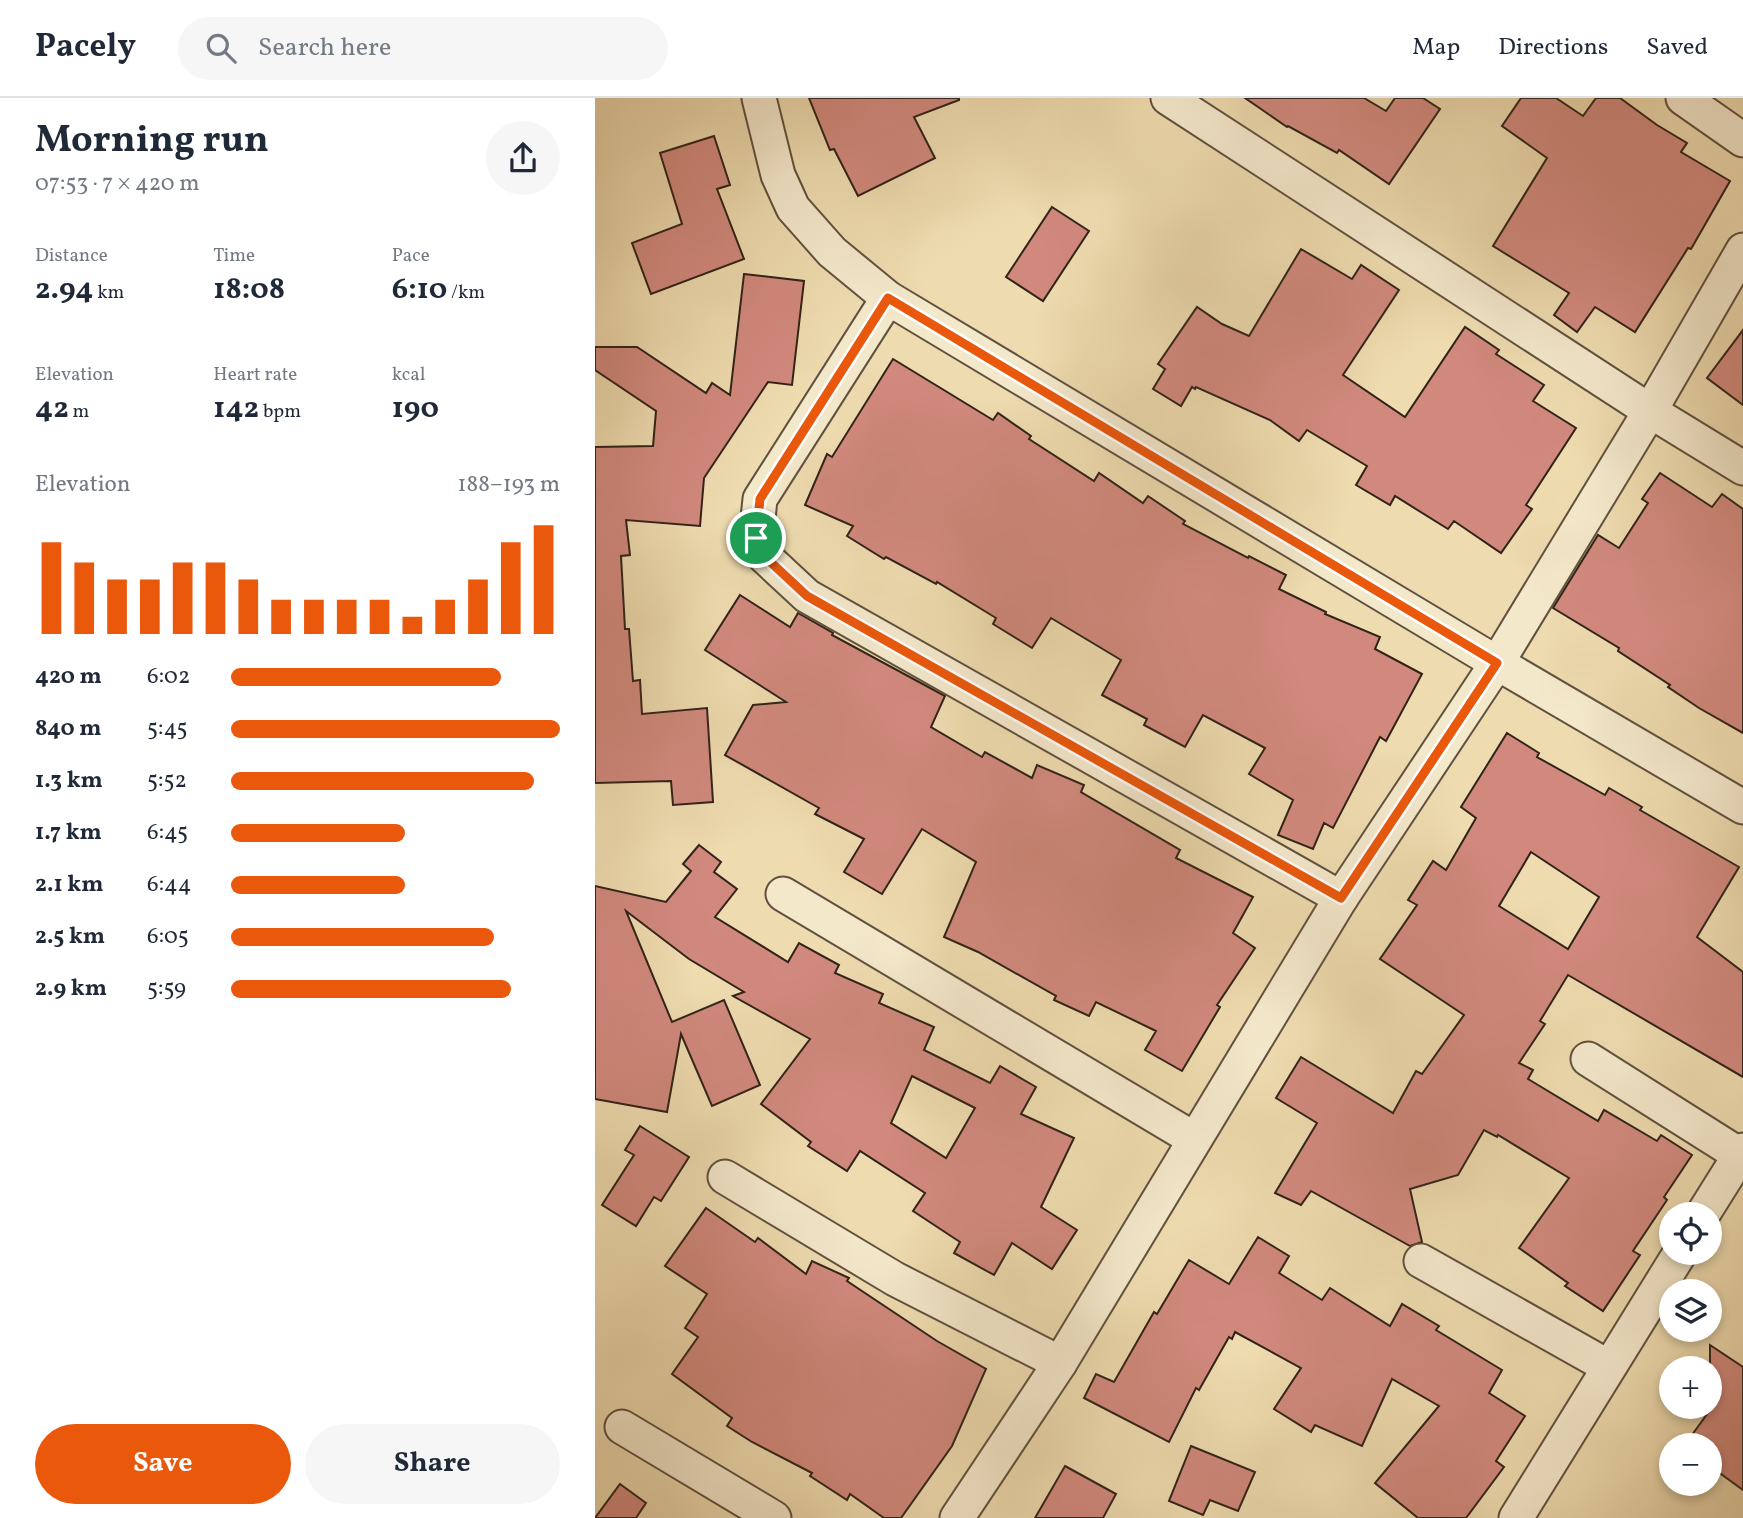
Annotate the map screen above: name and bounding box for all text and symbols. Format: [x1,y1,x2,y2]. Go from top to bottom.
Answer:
search box [178,17,668,80]
text: Pacely [35,25,136,71]
icon: search [202,29,240,67]
text: Search here [258,30,391,66]
text: Map [1412,31,1460,65]
text: Directions [1498,31,1608,65]
text: Saved [1646,31,1708,65]
text: Morning run [35,115,269,168]
button: share [486,121,560,195]
text: 07:53 · 7 × 420 m [35,168,200,200]
text: Distance [35,243,108,269]
text: Time [213,243,255,269]
text: Pace [392,243,430,269]
text: 2.94 [35,269,93,311]
text: 18:08 [213,269,285,311]
text: 6:10 [392,269,447,311]
text: km [93,280,124,306]
text: /km [447,280,485,306]
text: Elevation [35,362,114,388]
text: Heart rate [213,362,297,388]
text: kcal [392,362,425,388]
text: 42 [35,388,69,430]
text: 142 [213,388,259,430]
text: 190 [392,388,439,430]
text: m [69,399,89,425]
text: bpm [259,399,301,425]
text: Elevation [35,469,131,501]
text: 188–193 m [458,469,560,501]
pin [726,508,786,568]
icon: arrive [737,519,775,557]
text: 420 m [35,661,102,693]
text: 6:02 [147,661,190,693]
text: 840 m [35,713,101,745]
text: 5:45 [147,713,188,745]
text: 1.3 km [35,765,103,797]
text: 5:52 [147,765,187,797]
text: 1.7 km [35,817,102,849]
text: 6:45 [147,817,188,849]
text: 2.1 km [35,869,104,901]
text: 6:44 [147,869,192,901]
text: 2.5 km [35,921,105,953]
text: 6:05 [147,921,189,953]
text: 2.9 km [35,973,107,1005]
text: 5:59 [147,973,186,1005]
map controls [1659,1202,1722,1496]
button: locate [1659,1202,1722,1265]
button: layers [1659,1279,1722,1342]
button: + [1659,1356,1722,1419]
button: Save [35,1424,291,1504]
button: Share [305,1424,560,1504]
button: − [1659,1433,1722,1496]

